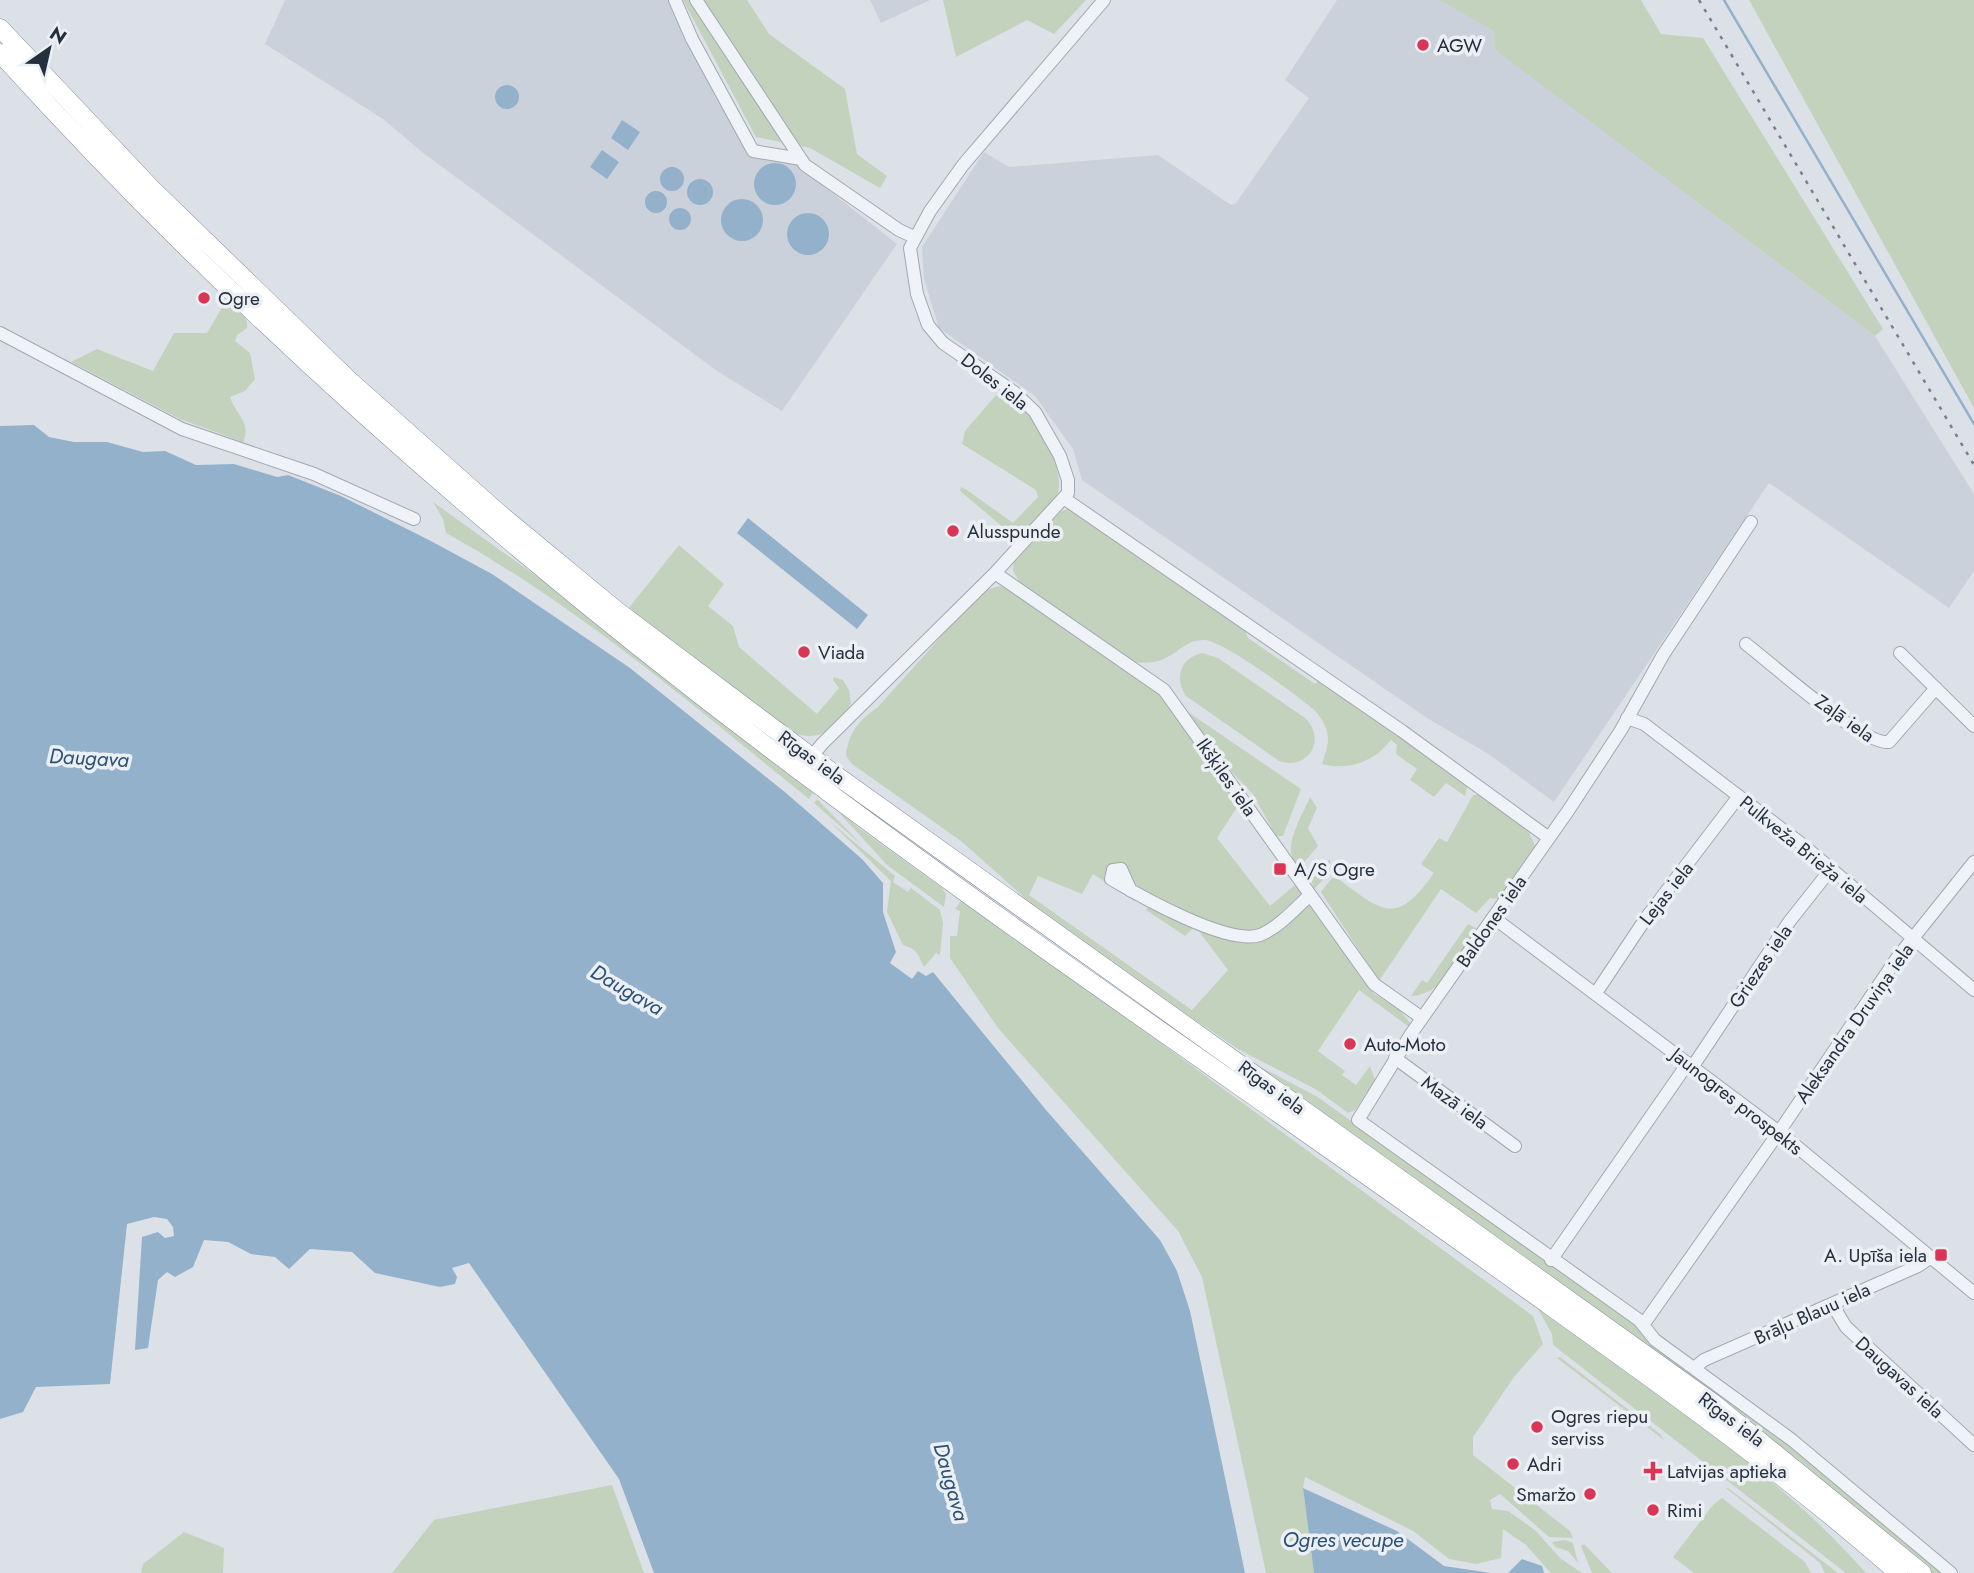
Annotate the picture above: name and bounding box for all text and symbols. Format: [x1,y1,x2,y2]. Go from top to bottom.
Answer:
north arrow [14,14,84,84]
text: N [44,20,72,51]
place label: AGW [1437,32,1482,59]
marker: AGW [1415,37,1431,53]
place label: Ogre [218,285,260,312]
marker: Ogre [196,290,212,306]
street label: Doles iela [955,346,1034,416]
place label: Alusspunde [967,518,1061,545]
marker: Alusspunde [945,523,961,539]
place label: Viada [818,639,865,666]
marker: Viada [796,644,812,660]
street label: Zaļā iela [1810,688,1880,749]
street label: Rīgas iela [773,724,851,791]
street label: Ikšķiles iela [1190,733,1263,822]
water label: Daugava [48,741,130,775]
street label: Pulkveža Brieža iela [1734,789,1874,910]
place label: A/S Ogre [1294,856,1375,883]
street label: Lejas iela [1633,856,1700,931]
marker: A/S Ogre [1272,861,1288,877]
street label: Baldones iela [1450,870,1533,973]
street label: Griezes iela [1723,919,1798,1013]
street label: Aleksandra Druviņa iela [1789,938,1920,1109]
water label: Daugava [585,957,669,1023]
place label: Auto-Moto [1364,1031,1446,1058]
marker: Auto-Moto [1342,1036,1358,1052]
street label: Jaunogres prospekts [1663,1039,1809,1162]
street label: Rīgas iela [1233,1054,1311,1121]
street label: Mazā iela [1416,1069,1494,1136]
place label: A. Upīša iela [1824,1242,1927,1269]
marker: A. Upīša iela [1933,1247,1949,1263]
street label: Brāļu Blauu iela [1750,1276,1875,1351]
street label: Daugavas iela [1849,1330,1950,1425]
street label: Rīgas iela [1693,1385,1771,1453]
place label: Ogres riepu serviss [1551,1403,1648,1452]
marker: Ogres riepu serviss [1529,1419,1545,1435]
water label: Daugava [926,1439,977,1525]
place label: Adri [1527,1451,1562,1478]
marker: Adri [1505,1456,1521,1472]
place label: Latvijas aptieka [1667,1458,1787,1485]
marker: Latvijas aptieka [1645,1463,1661,1479]
place label: Smaržo [1516,1481,1576,1508]
marker: Smaržo [1582,1486,1598,1502]
place label: Rimi [1667,1497,1702,1524]
marker: Rimi [1645,1502,1661,1518]
water label: Ogres vecupe [1282,1525,1404,1555]

